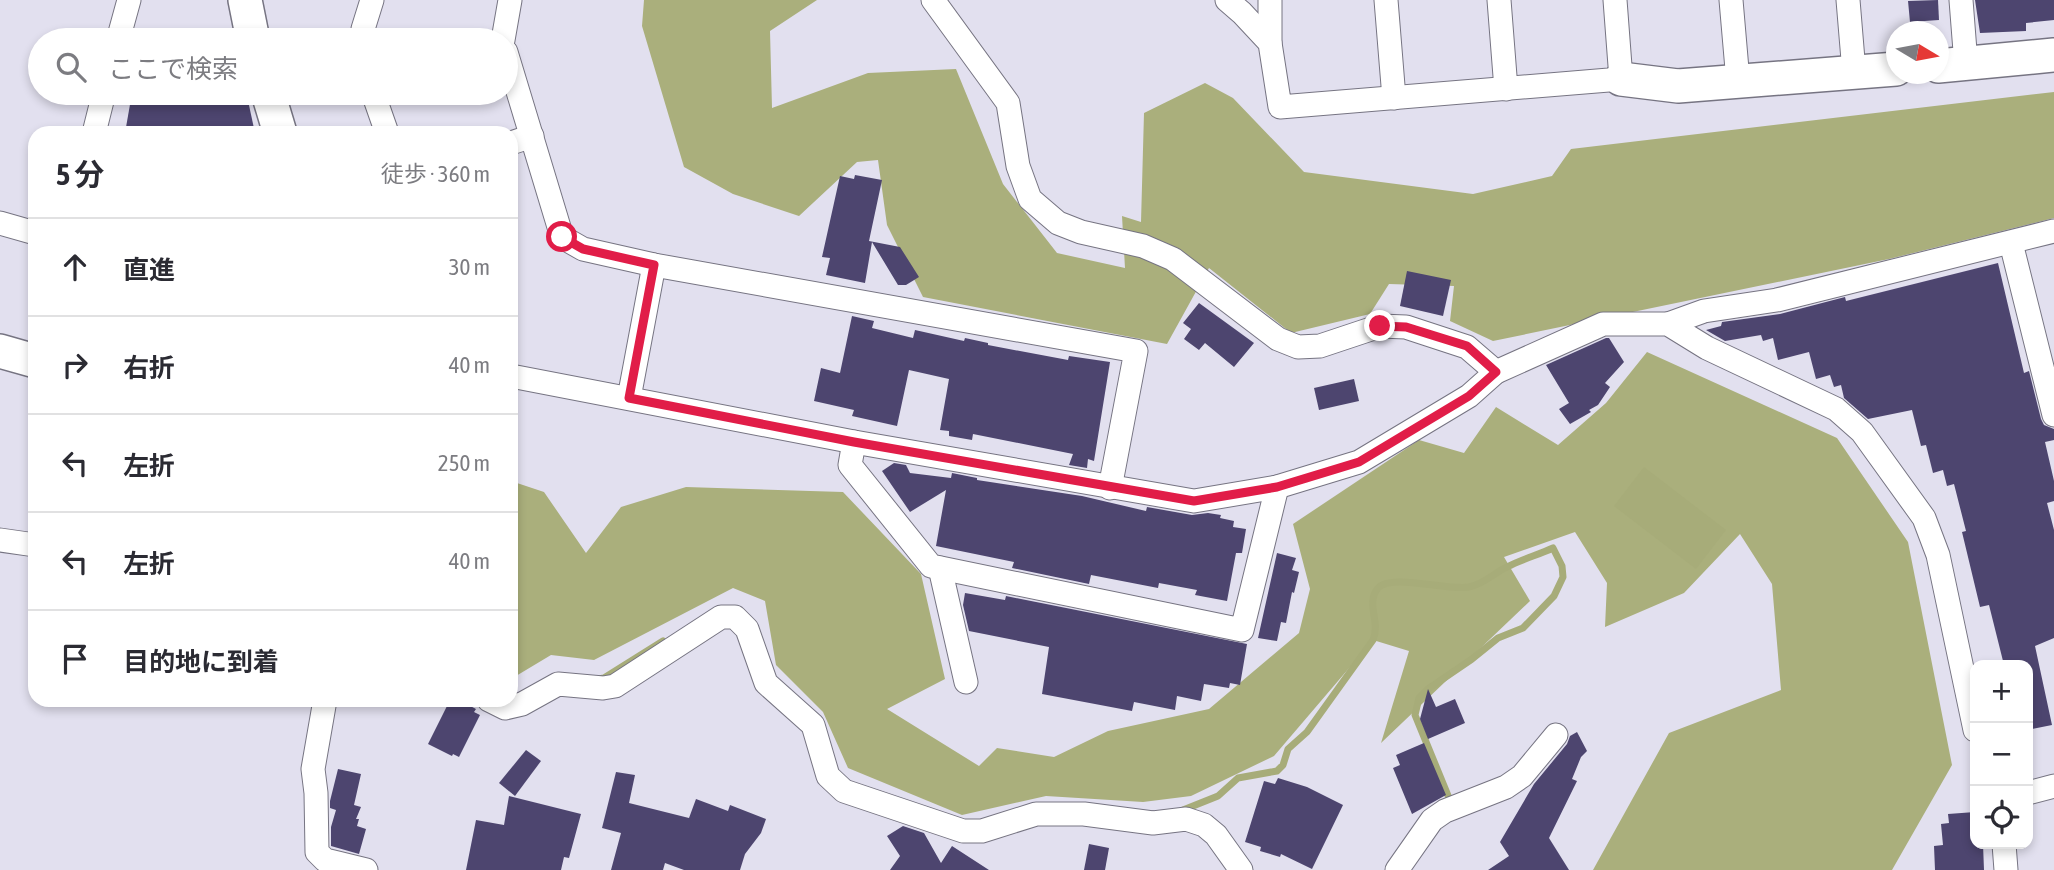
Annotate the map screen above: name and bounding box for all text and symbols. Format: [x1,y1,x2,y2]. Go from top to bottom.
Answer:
north arrow [1886,21,1949,84]
search box [28,28,518,105]
icon: search [52,48,90,86]
text: ここで検索 [108,54,238,84]
text: 5 分 [56,157,104,191]
text: 徒歩 · 360 m [381,161,490,187]
route start [546,221,577,252]
icon: ahead [56,248,94,286]
text: 30 m [449,254,490,280]
text: 直進 [123,255,175,285]
route end [1364,310,1395,341]
icon: right [56,346,94,384]
text: 40 m [449,352,490,378]
text: 右折 [123,353,175,383]
icon: left [56,444,94,482]
text: 250 m [438,450,490,476]
text: 左折 [123,451,175,481]
icon: left [56,542,94,580]
text: 40 m [449,548,490,574]
text: 左折 [123,549,175,579]
icon: arrive [56,640,94,678]
text: 目的地に到着 [123,647,279,677]
map controls [1970,660,2033,849]
button: + [1970,660,2033,723]
button: − [1970,723,2033,786]
button: locate [1970,786,2033,849]

